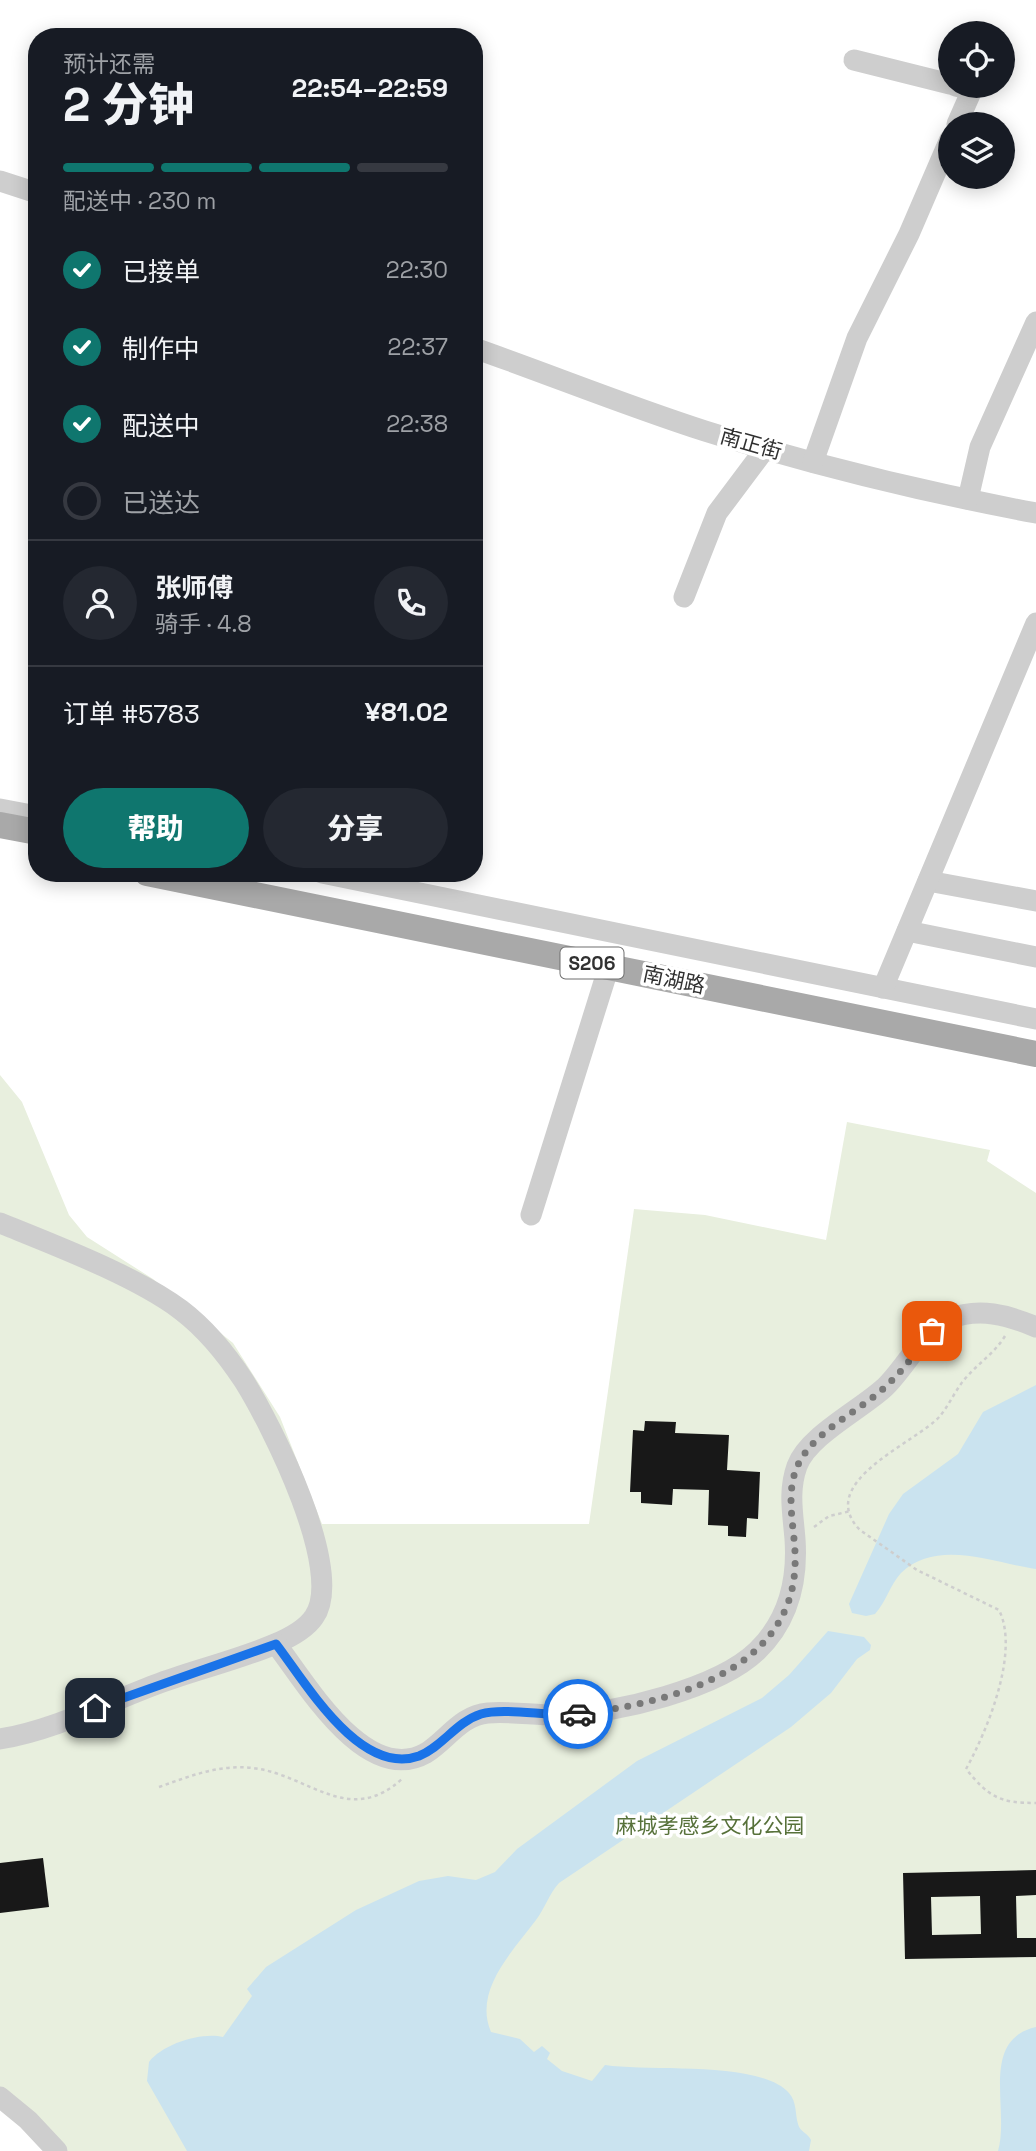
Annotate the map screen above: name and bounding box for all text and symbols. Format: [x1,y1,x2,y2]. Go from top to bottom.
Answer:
map controls [938,21,1015,189]
button: locate [938,21,1015,98]
text: 预计还需 [63,49,155,79]
text: 22:54–22:59 [292,71,448,105]
text: 2 分钟 [63,76,194,134]
button: layers [938,112,1015,189]
text: 配送中 · 230 m [63,186,216,216]
icon: check [63,251,101,289]
text: 已接单 [122,255,200,289]
text: 22:30 [386,255,448,285]
icon: check [63,328,101,366]
text: 制作中 [122,332,200,366]
text: 22:37 [388,332,448,362]
icon: check [63,405,101,443]
text: 配送中 [122,409,200,443]
text: 22:38 [386,409,448,439]
street label: 南正街 [717,422,785,465]
text: 已送达 [122,486,200,520]
button: person [63,566,137,640]
button: phone [374,566,448,640]
text: 张师傅 [155,571,233,605]
text: 骑手 · 4.8 [155,609,252,639]
text: ¥81.02 [365,695,448,729]
text: 订单 #5783 [63,697,200,731]
button: 帮助 [63,788,249,868]
button: 分享 [263,788,448,868]
road number: S206 [560,948,624,979]
street label: 南湖路 [640,960,708,999]
pin [902,1301,962,1361]
icon: bag [913,1312,951,1350]
pin [65,1678,125,1738]
courier [543,1679,613,1749]
icon: home [76,1689,114,1727]
icon: car [559,1695,597,1733]
park label: 麻城孝感乡文化公园 [616,1812,805,1839]

